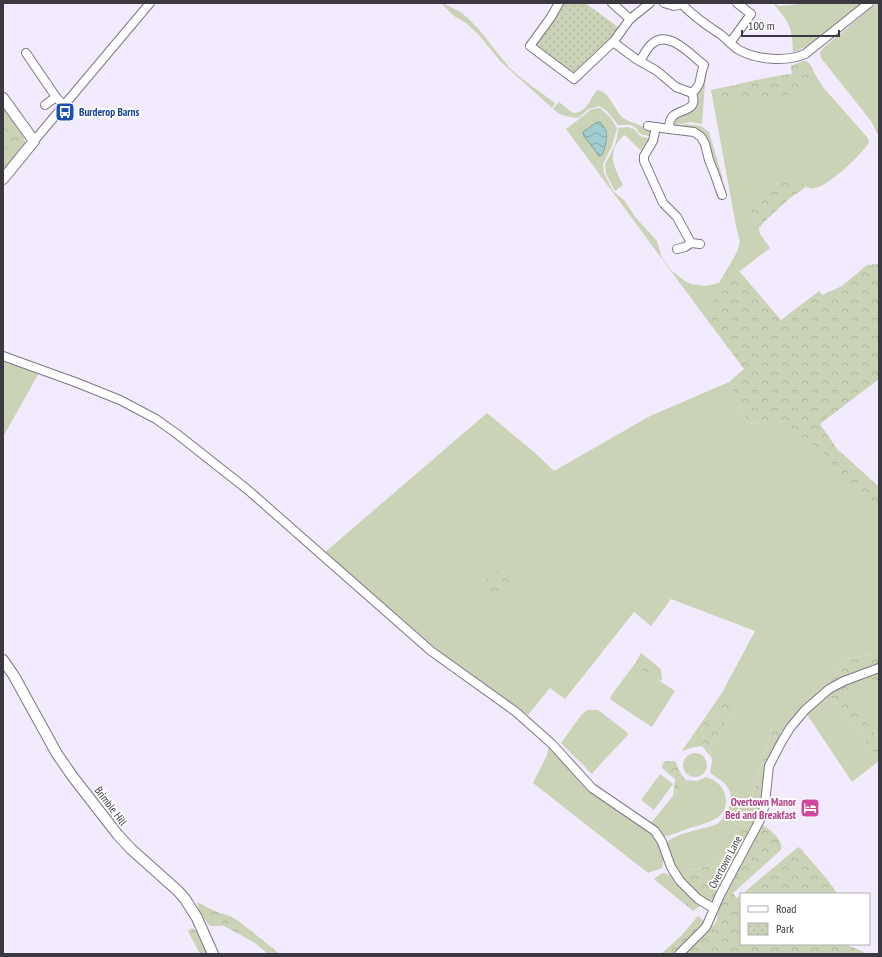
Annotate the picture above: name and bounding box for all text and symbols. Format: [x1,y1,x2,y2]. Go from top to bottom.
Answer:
scale bar [742,12,839,38]
text: 100 m [748,18,775,33]
bus stop icon: Burderop Barns [54,101,76,123]
place label: Burderop Barns [79,105,140,119]
street label: Brimble Hill [92,784,131,829]
place label: Overtown Manor Bed and Breakfast [725,795,797,822]
hotel icon: Overtown Manor Bed and Breakfast [799,797,821,819]
street label: Overtown Lane [705,833,745,891]
legend [740,893,870,945]
text: Road [776,901,796,916]
text: Park [776,921,794,936]

